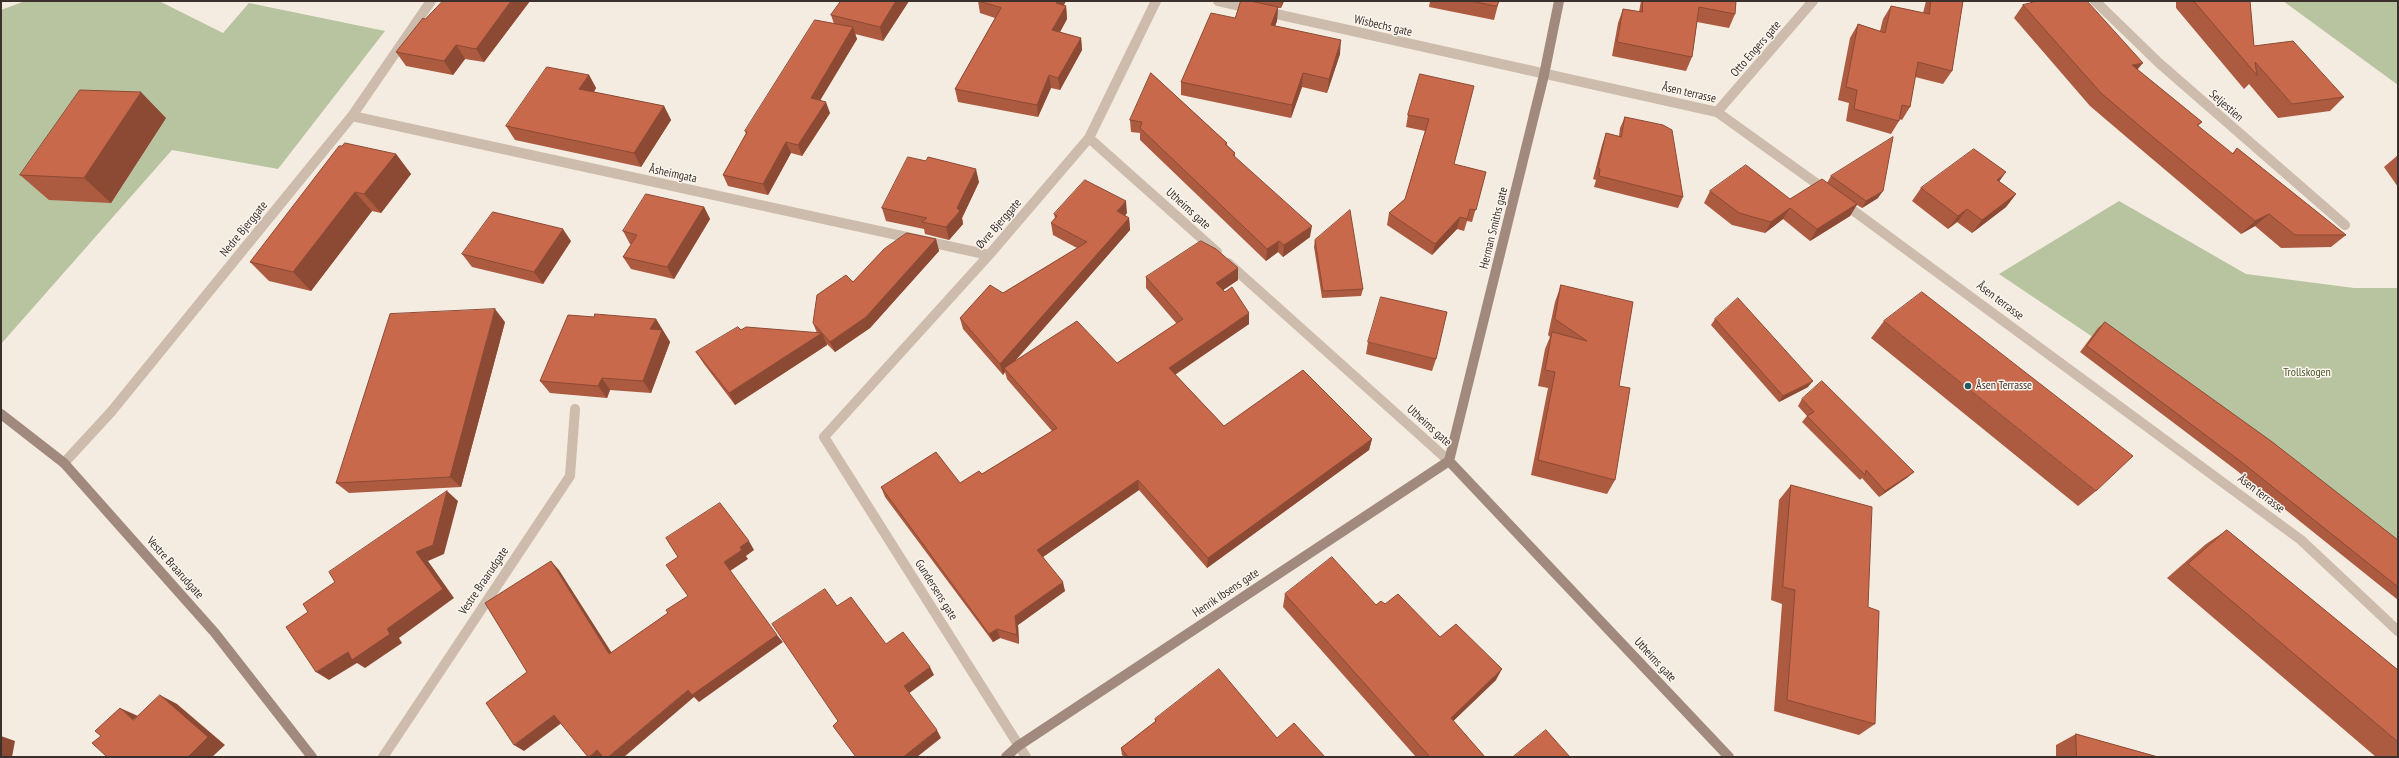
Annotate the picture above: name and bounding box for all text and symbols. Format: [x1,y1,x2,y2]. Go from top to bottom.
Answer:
street label: Wisbechs gate [1353,12,1413,40]
street label: Otto Engers gate [1728,18,1784,80]
street label: Åsen terrasse [1661,80,1717,106]
street label: Seljestien [2206,87,2246,125]
street label: Åsheimgata [648,162,698,186]
street label: Utheims gate [1163,185,1213,233]
street label: Herman Smiths gate [1477,186,1511,270]
street label: Øvre Bjerggate [973,196,1025,252]
street label: Nedre Bjerggate [217,198,271,260]
street label: Åsen terrasse [1974,279,2026,323]
park label: Trollskogen [2283,366,2331,380]
place label: Åsen Terrasse [1976,379,2032,393]
marker: Åsen Terrasse [1963,381,1973,391]
street label: Utheims gate [1404,402,1454,450]
street label: Åsen terrasse [2235,472,2287,516]
street label: Vestre Braarudgate [143,534,207,602]
street label: Vestre Braarudgate [456,544,512,618]
street label: Gundersens gate [912,557,960,623]
street label: Henrik Ibsens gate [1190,566,1262,620]
street label: Utheims gate [1631,635,1679,685]

